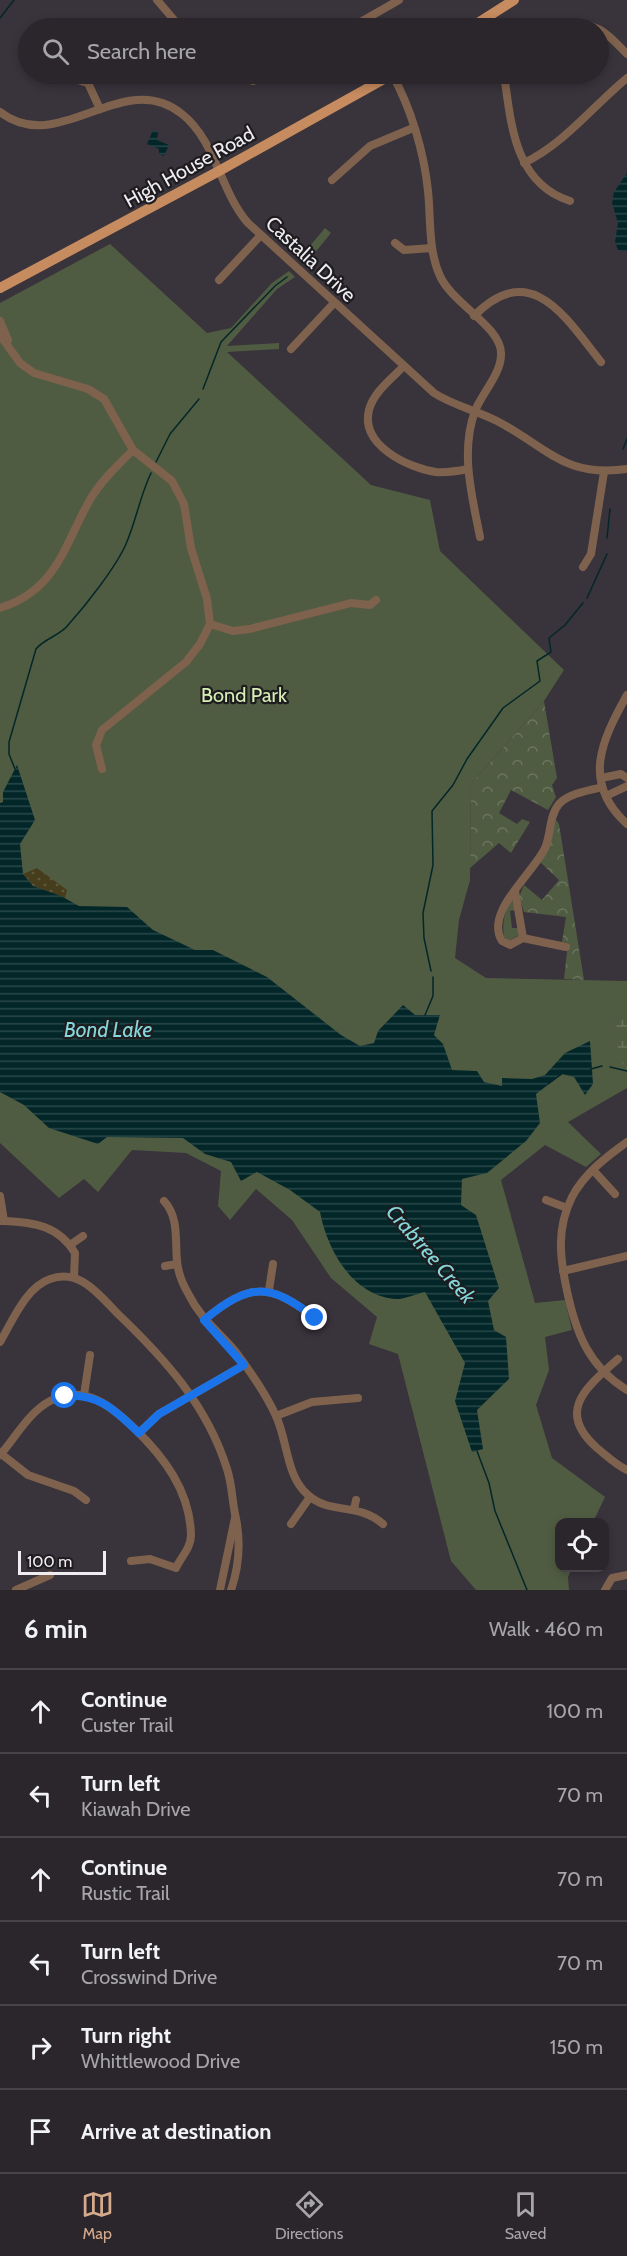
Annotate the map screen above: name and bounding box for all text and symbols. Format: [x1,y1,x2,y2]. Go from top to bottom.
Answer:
search box [18,18,609,84]
icon: search [39,35,72,68]
text: Search here [87,38,196,65]
street label: High House Road [120,121,258,213]
street label: Castalia Drive [261,211,361,307]
park label: Bond Park [201,683,287,707]
water label: Bond Lake [64,1017,152,1042]
water label: Crabtree Creek [381,1199,481,1309]
route end [301,1304,327,1330]
route start [51,1382,77,1408]
map controls [555,1518,609,1572]
button: locate [555,1518,609,1572]
scale bar [18,1548,106,1576]
text: 100 m [27,1552,72,1571]
text: 6 min [24,1613,88,1645]
text: Walk · 460 m [489,1617,603,1641]
text: Continue [81,1686,167,1713]
icon: ahead [24,1695,57,1728]
text: 100 m [547,1699,603,1723]
text: Custer Trail [81,1713,173,1737]
text: Turn left [81,1770,160,1797]
icon: left [24,1779,57,1812]
text: 70 m [557,1783,603,1807]
text: Kiawah Drive [81,1797,191,1821]
text: Continue [81,1854,167,1881]
icon: ahead [24,1863,57,1896]
text: 70 m [557,1867,603,1891]
text: Rustic Trail [81,1881,170,1905]
text: Turn left [81,1938,160,1965]
icon: left [24,1947,57,1980]
text: 70 m [557,1951,603,1975]
text: Crosswind Drive [81,1965,217,1989]
text: Turn right [81,2022,171,2049]
icon: right [24,2031,57,2064]
text: 150 m [550,2035,603,2059]
text: Whittlewood Drive [81,2049,240,2073]
icon: arrive [24,2115,57,2148]
text: Arrive at destination [81,2118,271,2145]
tab: Map [81,2188,114,2243]
tab: Directions [275,2188,343,2243]
tab: Saved [505,2188,546,2243]

